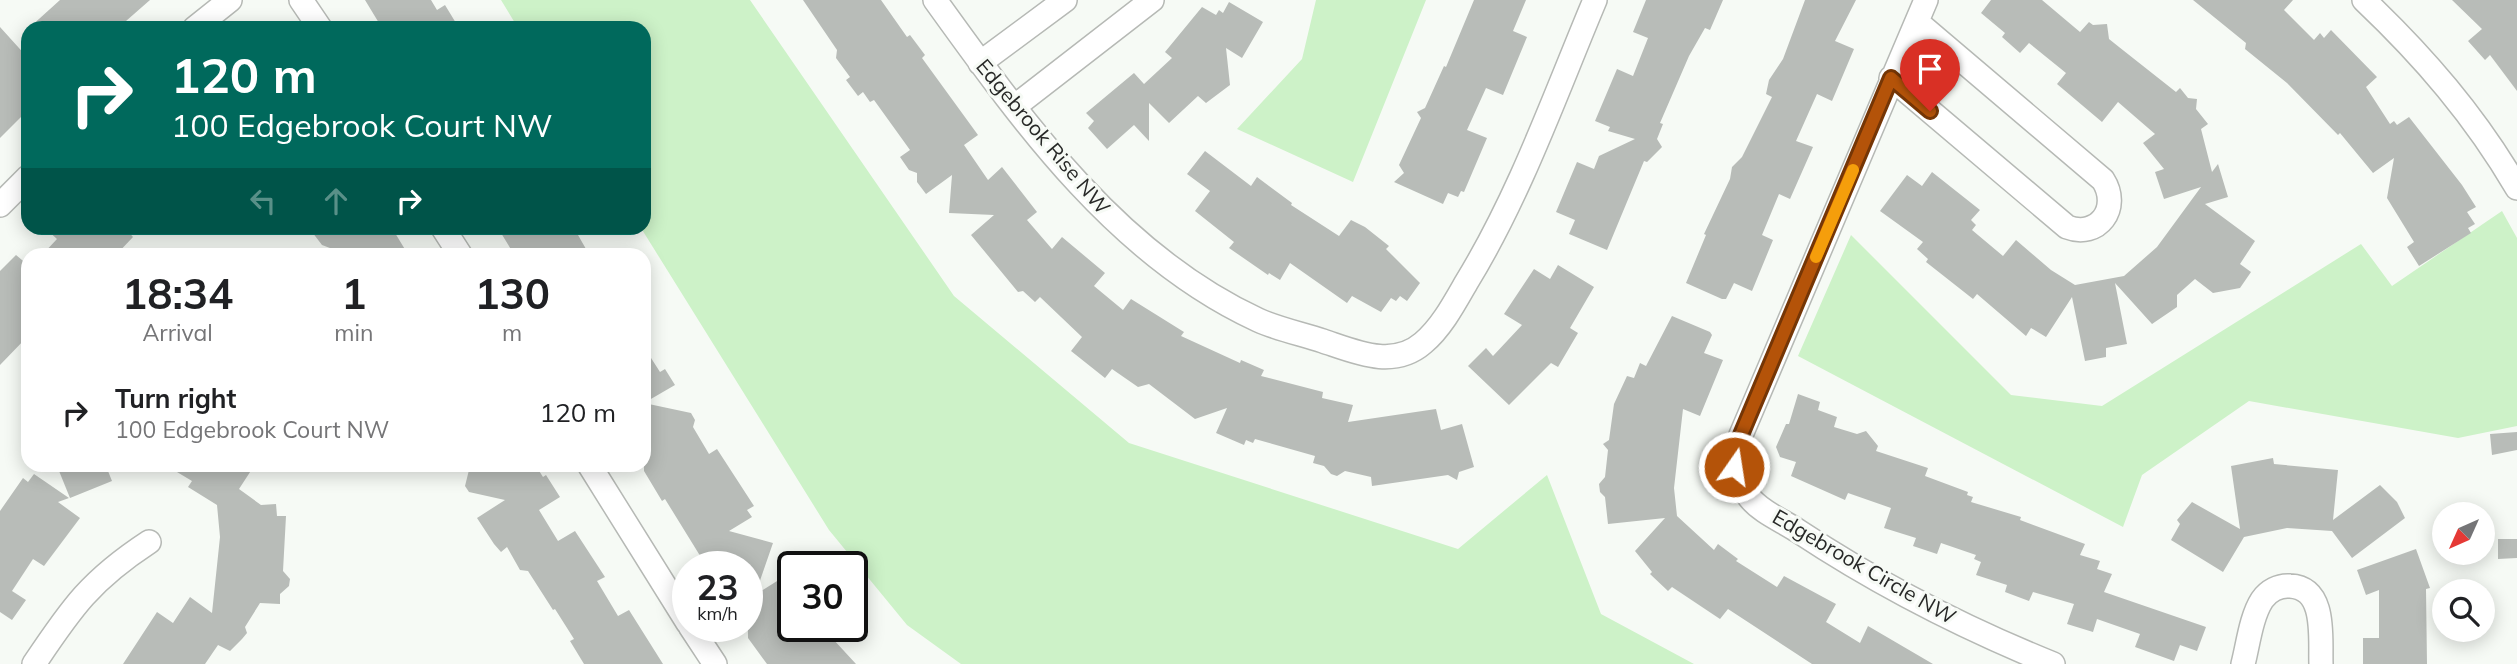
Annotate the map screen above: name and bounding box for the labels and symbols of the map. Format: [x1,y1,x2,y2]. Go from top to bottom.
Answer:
pin [1900,39,1960,111]
street label: Edgebrook Rise NW [971,53,1116,219]
position arrow [1697,430,1771,504]
north arrow [2432,502,2496,565]
street label: Edgebrook Circle NW [1768,503,1961,629]
speed limit sign: 30 [777,551,868,642]

